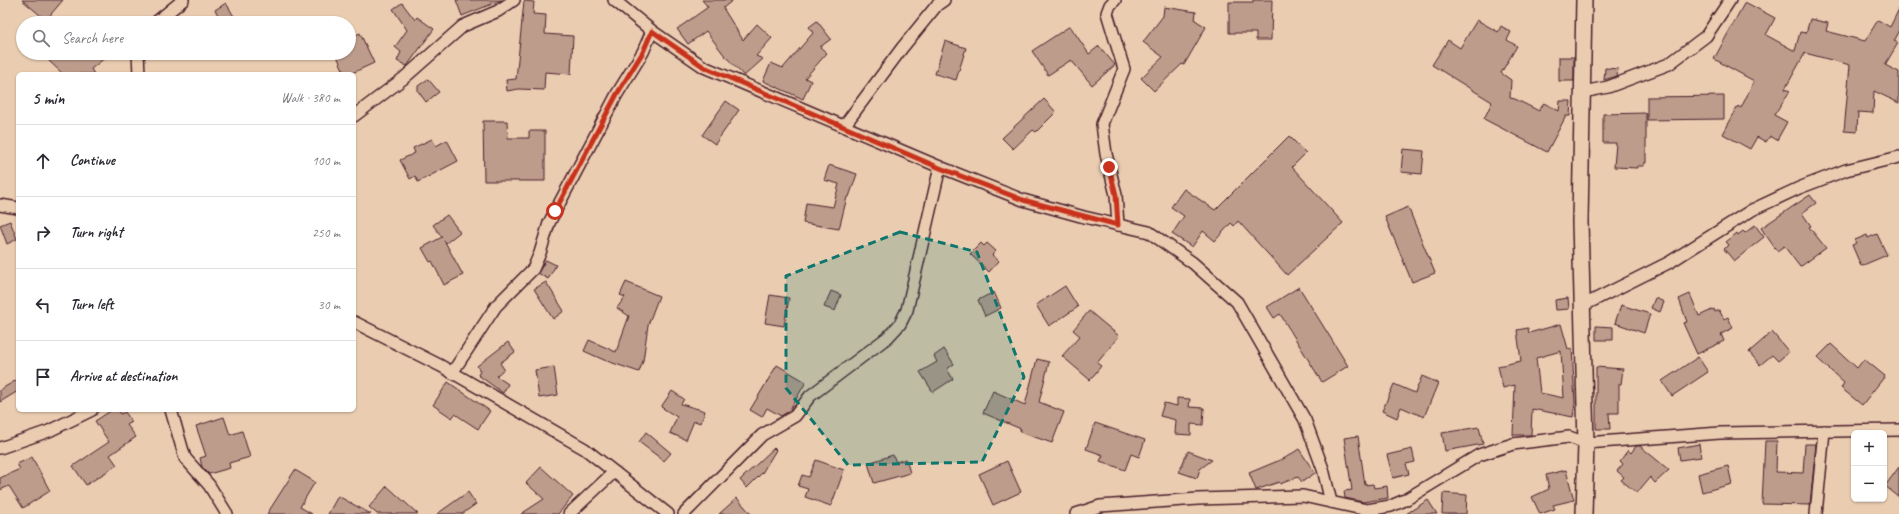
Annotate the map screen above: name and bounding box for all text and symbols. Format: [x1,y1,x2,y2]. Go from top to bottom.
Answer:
search box [16,16,356,60]
icon: search [30,27,52,49]
text: Search here [62,29,123,48]
text: 5 min [32,88,64,109]
text: Walk · 380 m [281,90,340,106]
icon: ahead [32,150,54,172]
text: Continue [70,151,115,170]
text: 100 m [312,153,340,169]
route end [1100,158,1118,176]
route start [546,202,564,220]
icon: right [32,222,54,244]
text: Turn right [70,223,123,242]
text: 250 m [312,225,340,241]
icon: left [32,294,54,316]
text: Turn left [70,295,113,314]
text: 30 m [318,297,340,313]
icon: arrive [32,366,54,388]
text: Arrive at destination [70,367,177,386]
map controls [1851,430,1887,502]
button: + [1851,430,1887,466]
button: − [1851,466,1887,502]

